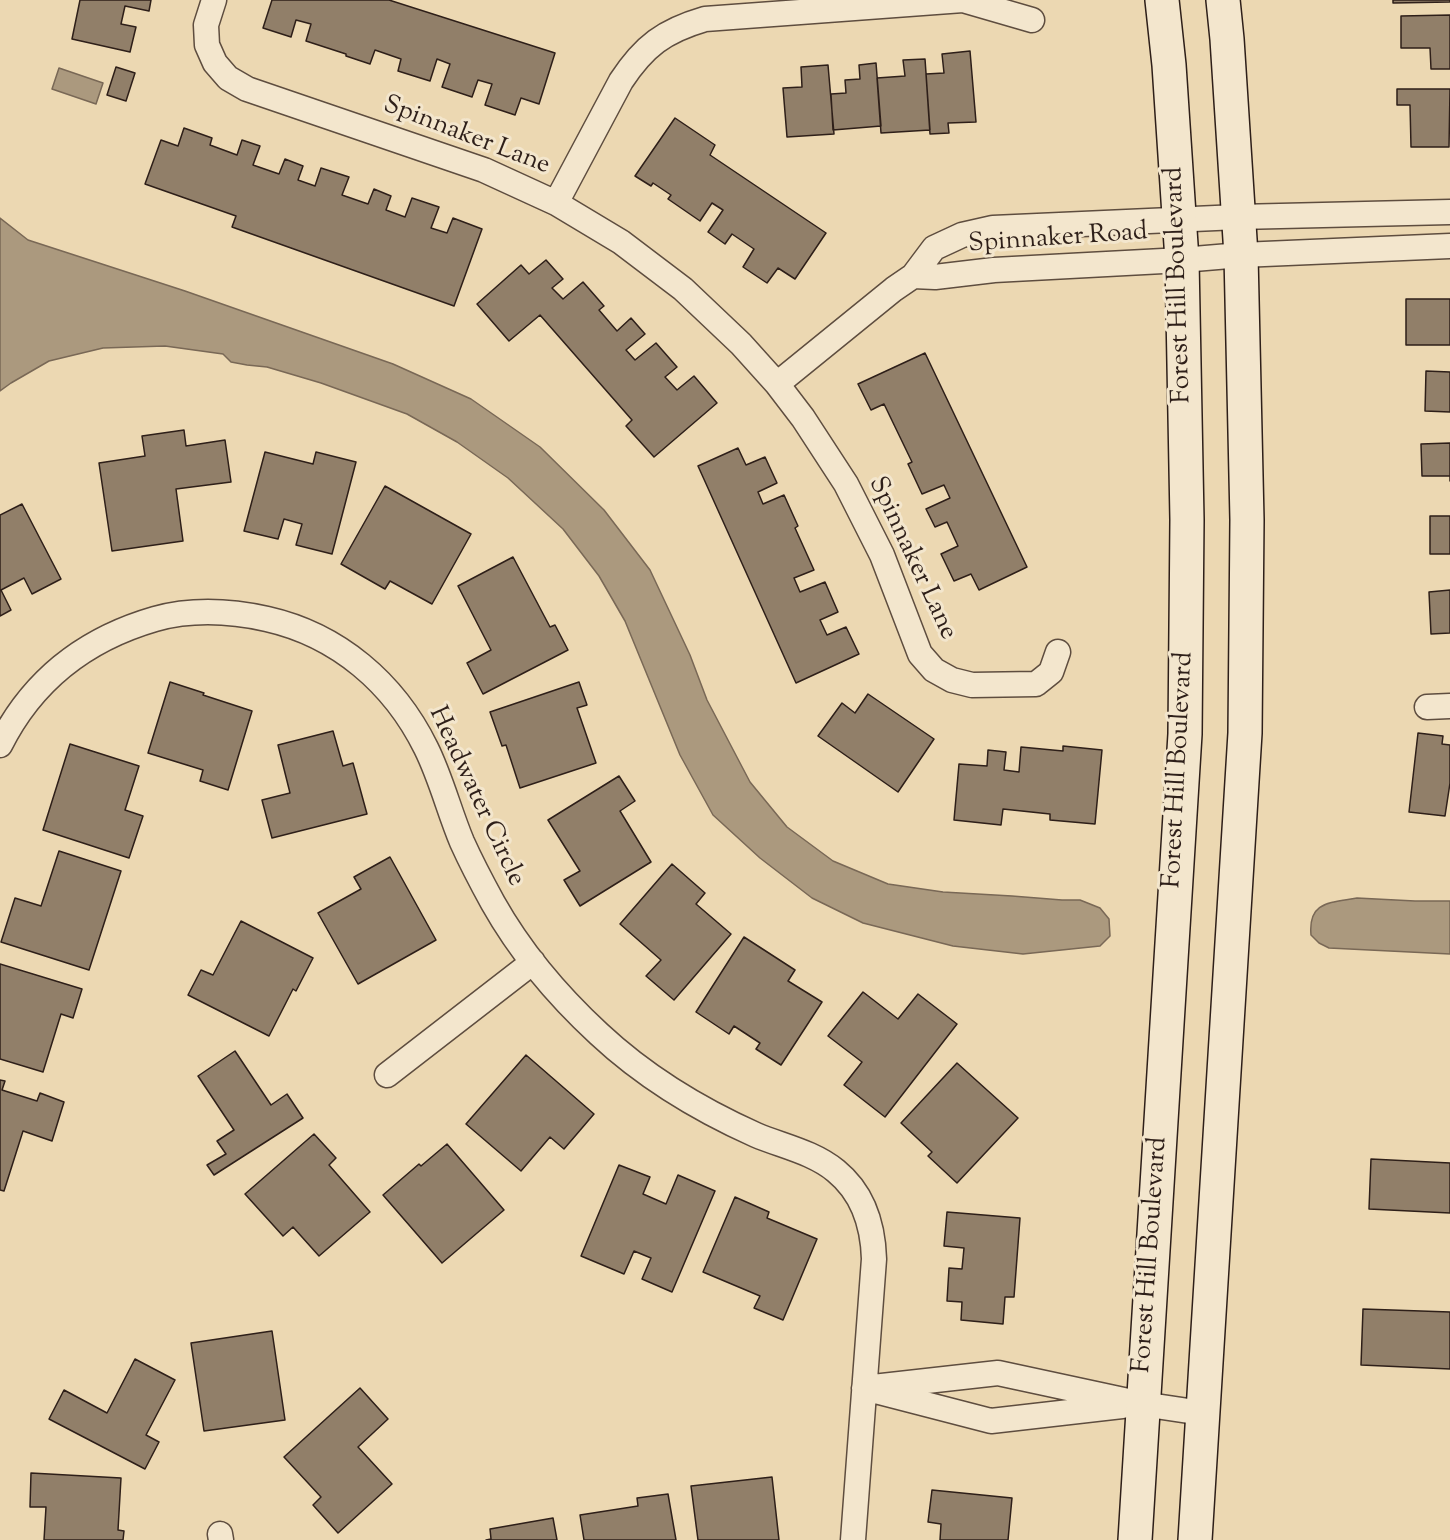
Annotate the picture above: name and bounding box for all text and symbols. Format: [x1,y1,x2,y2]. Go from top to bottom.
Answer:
street label: Spinnaker Lane [378,91,554,183]
street label: Forest Hill Boulevard [1160,166,1200,404]
street label: Spinnaker Road [967,218,1149,262]
street label: Spinnaker Lane [860,473,962,645]
street label: Forest Hill Boulevard [1158,651,1202,889]
street label: Headwater Circle [420,702,530,892]
street label: Forest Hill Boulevard [1128,1136,1176,1374]

